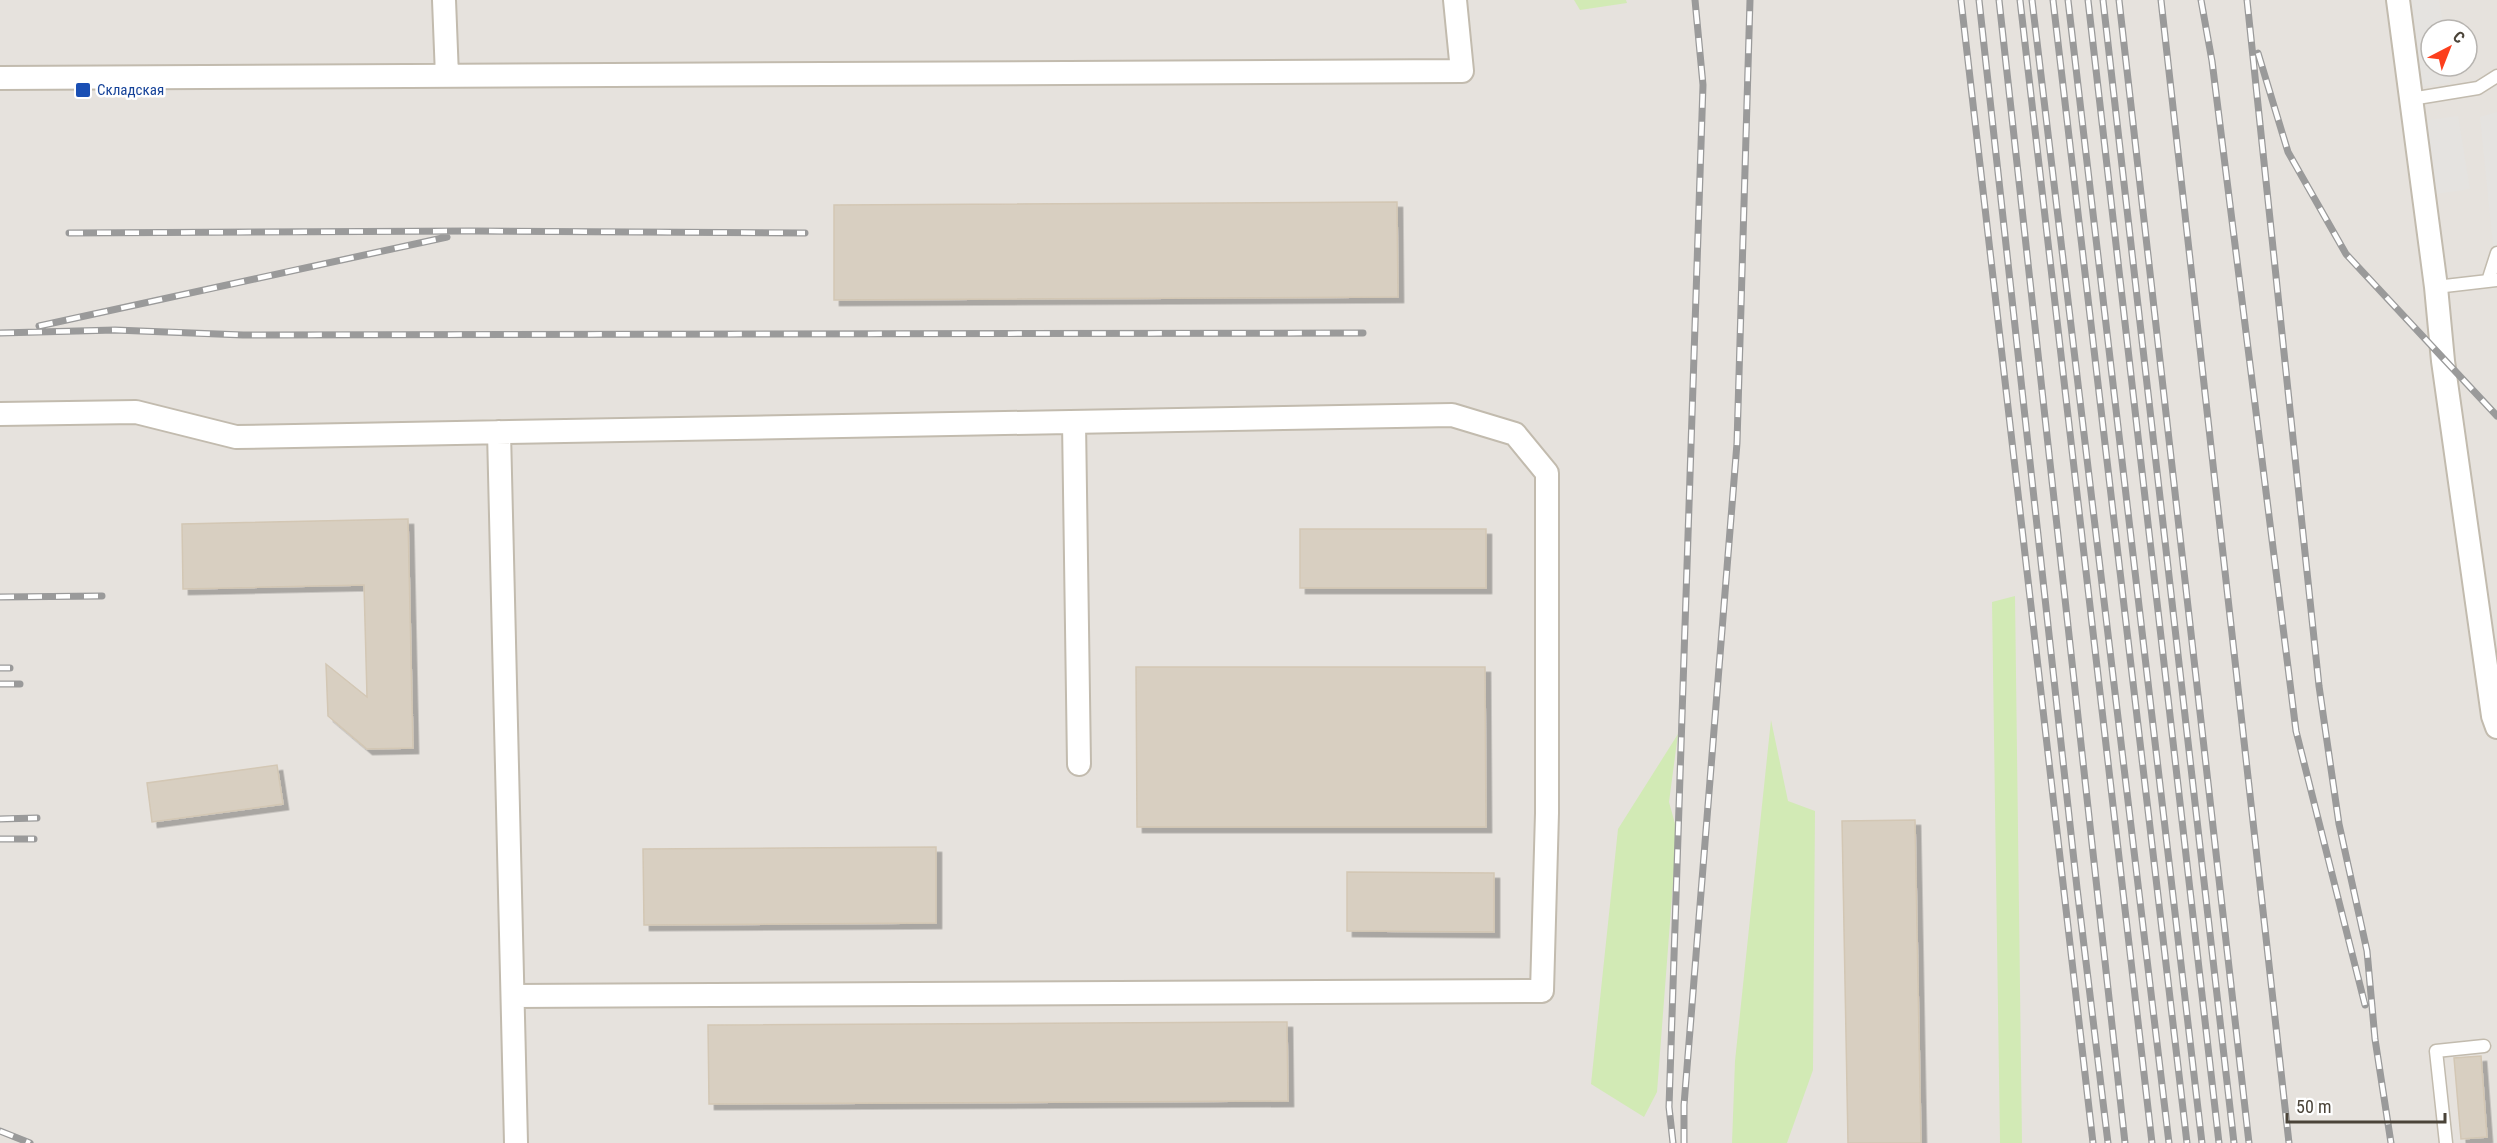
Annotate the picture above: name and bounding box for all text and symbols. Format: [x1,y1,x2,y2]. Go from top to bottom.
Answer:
north arrow [2419,18,2479,78]
text: С [2449,27,2468,47]
marker: Складская [74,81,92,99]
place label: Складская [97,81,164,99]
scale bar [2287,1086,2444,1124]
text: 50 m [2296,1096,2331,1117]

